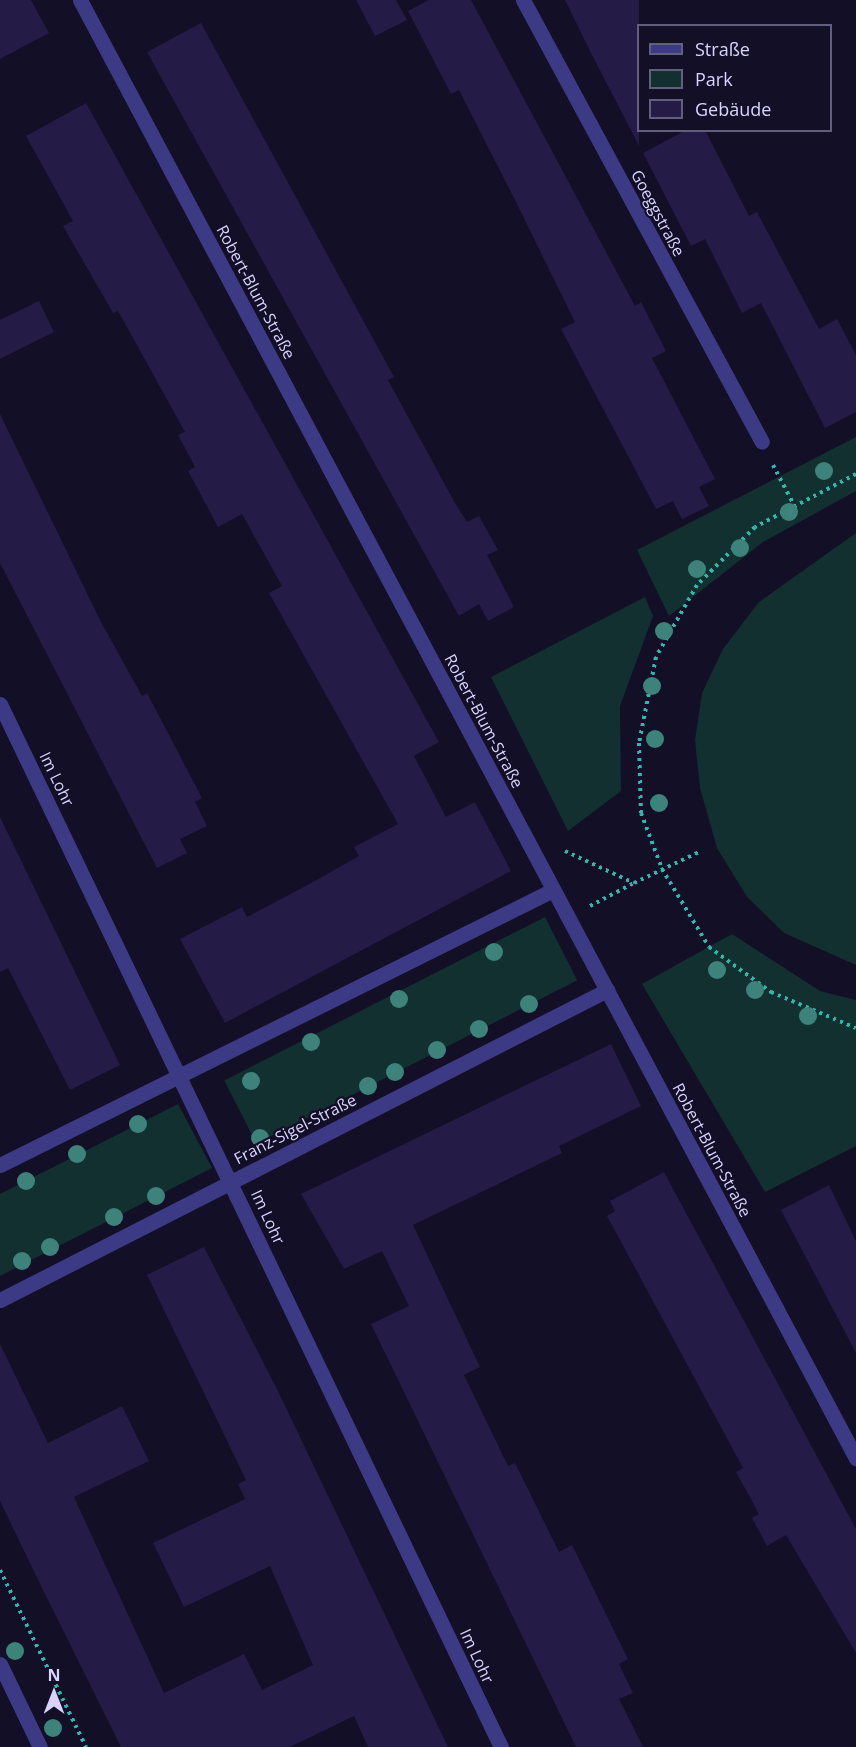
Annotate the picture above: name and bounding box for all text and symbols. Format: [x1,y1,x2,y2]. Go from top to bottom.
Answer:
legend [637,24,832,132]
text: Straße [695,37,750,61]
text: Park [695,67,733,91]
text: Gebäude [695,97,771,121]
street label: Goeggstraße [627,166,689,260]
street label: Robert-Blum-Straße [213,222,299,362]
street label: Robert-Blum-Straße [441,651,527,791]
street label: Im Lohr [36,749,78,809]
street label: Robert-Blum-Straße [669,1080,755,1220]
street label: Franz-Sigel-Straße [231,1090,359,1168]
street label: Im Lohr [247,1187,289,1247]
street label: Im Lohr [456,1626,498,1686]
north arrow [24,1663,84,1723]
text: N [47,1664,61,1686]

